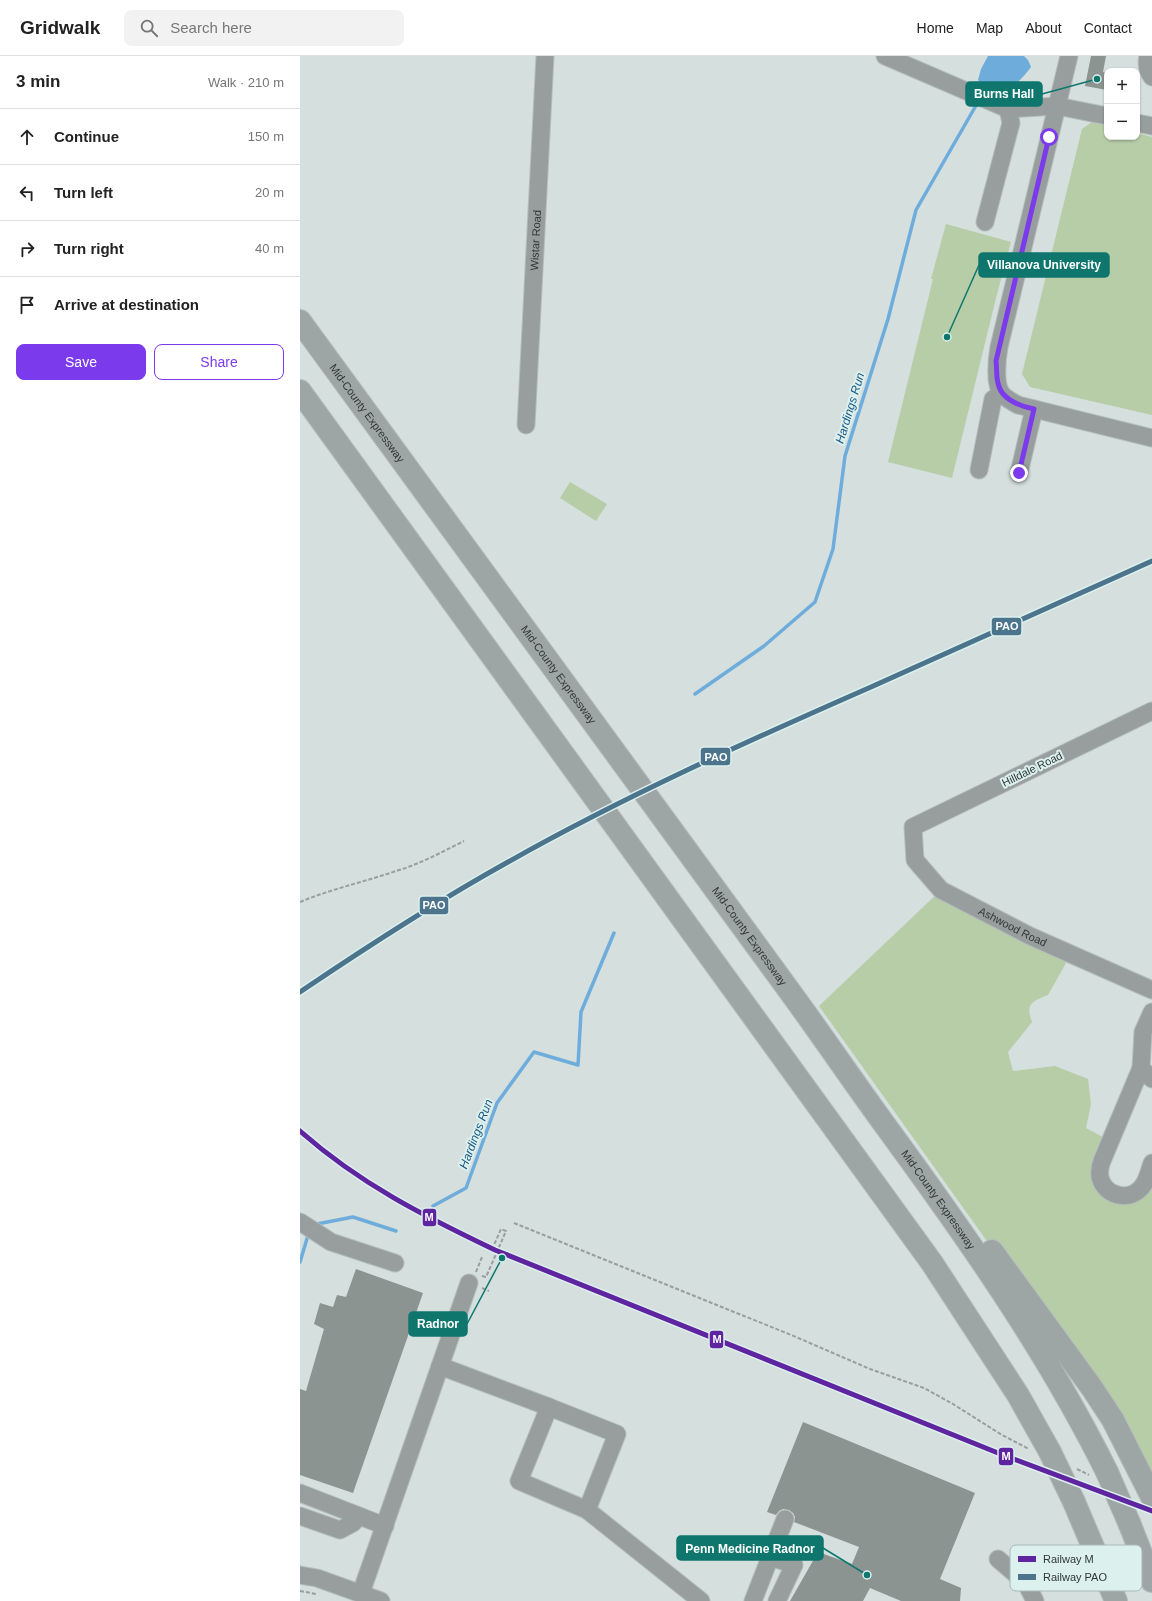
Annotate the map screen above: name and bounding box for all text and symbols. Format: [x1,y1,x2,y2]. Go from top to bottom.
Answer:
search box [124,10,404,46]
text: Gridwalk [20,17,100,38]
icon: search [138,17,160,39]
text: Search here [170,19,252,36]
text: Home [917,20,954,36]
text: Map [976,20,1003,36]
text: About [1025,20,1062,36]
text: Contact [1084,20,1132,36]
map controls [1104,68,1140,140]
button: + [1104,68,1140,104]
text: 3 min [16,72,60,91]
text: Walk · 210 m [208,75,284,90]
callout: Burns Hall [966,82,1042,106]
text: Burns Hall [974,87,1034,101]
button: − [1104,104,1140,140]
icon: ahead [16,126,38,148]
text: Continue [54,128,119,145]
route start [1040,128,1058,146]
text: 150 m [248,129,284,144]
icon: left [16,182,38,204]
text: Turn left [54,184,113,201]
text: 20 m [255,185,284,200]
street label: Wistar Road [528,210,543,271]
icon: right [16,238,38,260]
text: Turn right [54,240,124,257]
text: 40 m [255,241,284,256]
callout: Villanova University [979,253,1109,277]
text: Villanova University [987,258,1101,272]
icon: arrive [16,294,38,316]
text: Arrive at destination [54,296,199,313]
button: Save [16,344,146,380]
button: Share [154,344,284,380]
street label: Mid-County Expressway [327,362,407,465]
water label: Hardings Run [833,371,868,445]
route end [1010,464,1028,482]
line badge: PAO [991,617,1022,636]
text: PAO [995,620,1019,632]
street label: Mid-County Expressway [519,623,599,726]
line badge: PAO [700,747,731,766]
street label: Hilldale Road [1000,749,1064,789]
text: PAO [704,751,728,763]
street label: Mid-County Expressway [710,885,790,988]
line badge: PAO [419,896,449,915]
text: PAO [422,899,446,911]
street label: Ashwood Road [977,905,1049,949]
water label: Hardings Run [456,1097,496,1171]
street label: Mid-County Expressway [899,1148,978,1252]
line badge: M [422,1208,437,1227]
text: M [424,1211,434,1223]
callout: Radnor [409,1312,467,1336]
text: Radnor [417,1317,459,1331]
line badge: M [709,1330,724,1349]
text: M [712,1333,722,1345]
line badge: M [998,1447,1014,1466]
text: M [1001,1450,1011,1462]
callout: Penn Medicine Radnor [677,1536,823,1560]
text: Penn Medicine Radnor [685,1542,815,1556]
legend [1010,1545,1142,1591]
text: Railway M [1043,1553,1094,1565]
text: Railway PAO [1043,1571,1107,1583]

